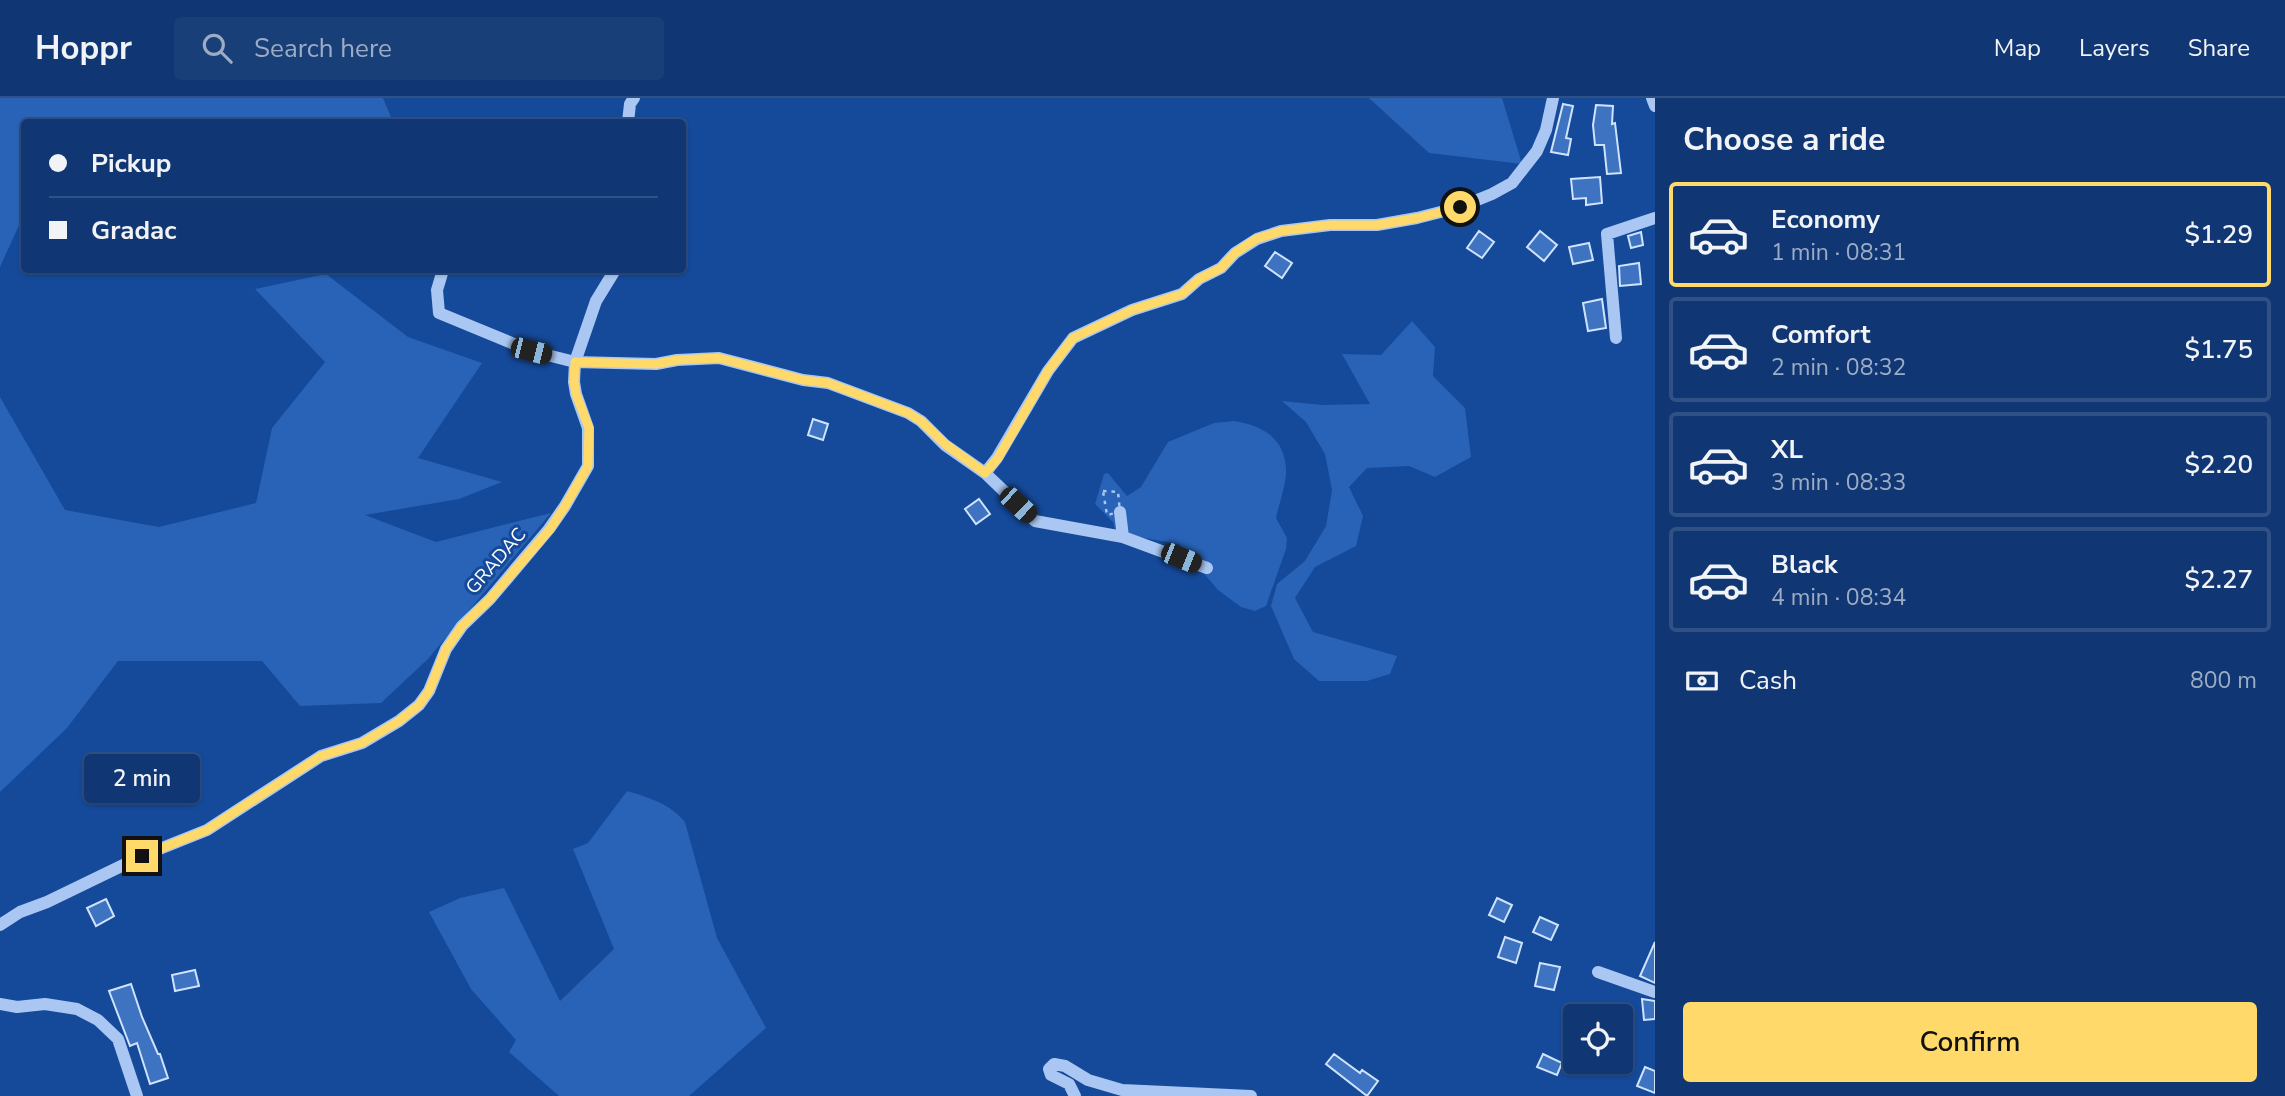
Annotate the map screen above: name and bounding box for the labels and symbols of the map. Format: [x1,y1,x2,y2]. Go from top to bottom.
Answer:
route start [1444,191,1476,223]
car [509,336,554,366]
car [996,483,1041,527]
street label: GRADAC [460,522,532,600]
car [1158,540,1205,576]
callout: 2 min [84,754,200,804]
route end [126,840,158,872]

